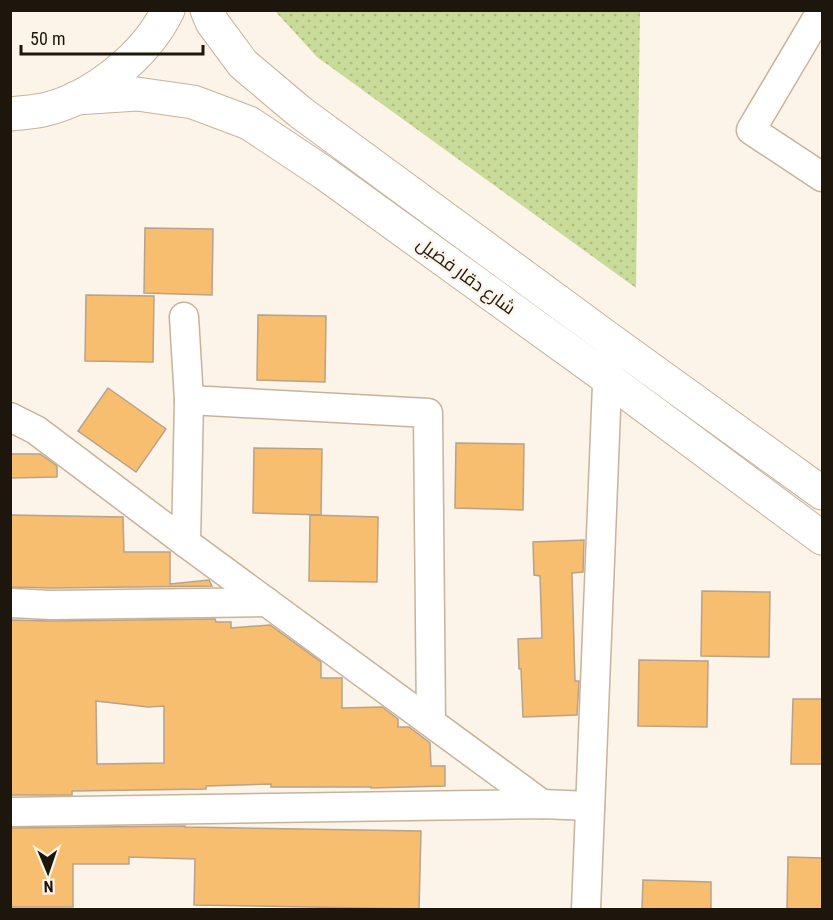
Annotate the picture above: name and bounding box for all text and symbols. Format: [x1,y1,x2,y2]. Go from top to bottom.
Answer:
scale bar [21,18,202,56]
text: 50 m [30,28,65,49]
street label: شارع دقار فضيل [412,233,520,320]
north arrow [18,842,78,902]
text: N [43,877,54,896]

